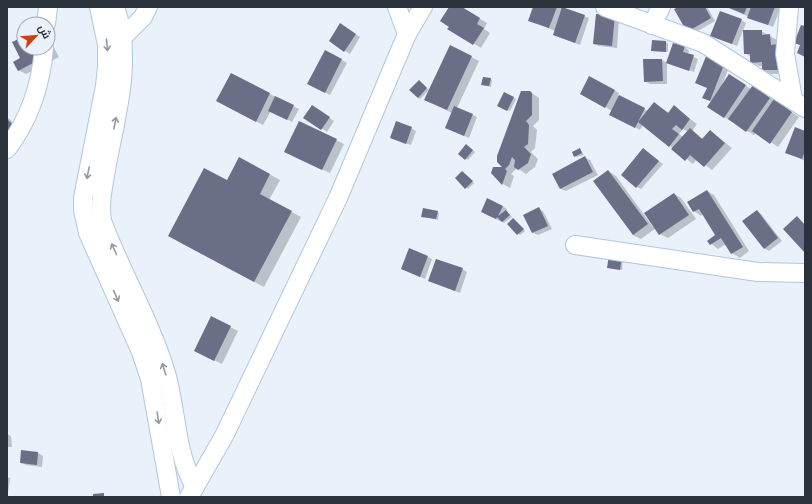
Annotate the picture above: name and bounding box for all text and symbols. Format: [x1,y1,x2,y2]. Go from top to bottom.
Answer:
north arrow [16,16,56,56]
text: ش [36,23,53,41]
one-way arrow [103,38,110,51]
one-way arrow [111,117,119,130]
one-way arrow [83,166,91,179]
one-way arrow [110,244,117,256]
one-way arrow [113,290,120,302]
one-way arrow [160,363,168,375]
one-way arrow [154,411,162,424]

